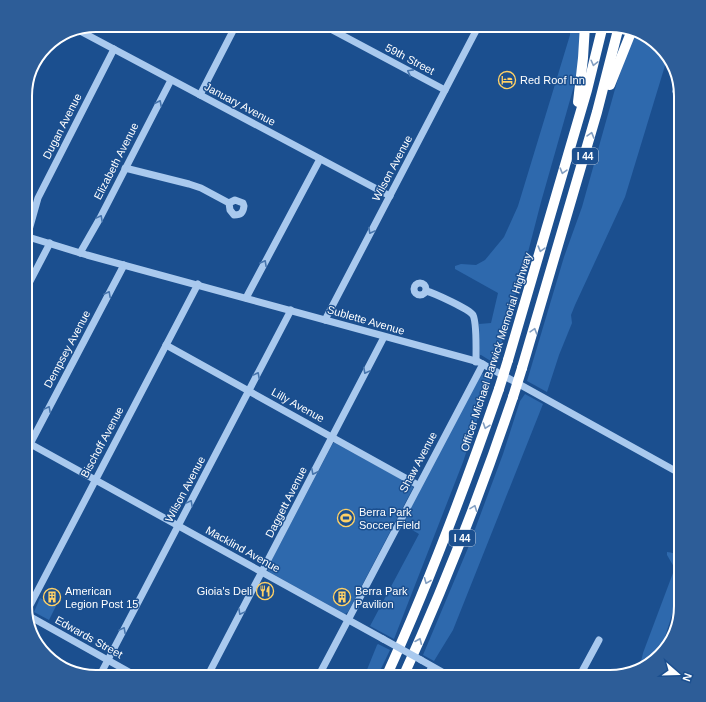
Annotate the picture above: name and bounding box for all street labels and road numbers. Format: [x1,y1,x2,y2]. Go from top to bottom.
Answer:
street label: 59th Street [383,41,437,77]
street label: January Avenue [202,80,278,128]
street label: Dugan Avenue [40,91,84,161]
street label: Elizabeth Avenue [91,120,141,202]
street label: Wilson Avenue [370,133,414,203]
road number: I 44 [572,148,598,164]
street label: Officer Michael Barwick Memorial Highway [458,251,534,453]
street label: Sublette Avenue [326,303,406,337]
street label: Dempsey Avenue [42,308,92,390]
street label: Lilly Avenue [270,386,326,424]
street label: Bischoff Avenue [78,405,126,479]
street label: Shaw Avenue [397,430,439,494]
street label: Wilson Avenue [163,454,207,524]
street label: Daggett Avenue [263,464,309,540]
street label: Macklind Avenue [204,524,282,574]
road number: I 44 [449,530,475,546]
street label: Edwards Street [53,614,125,660]

